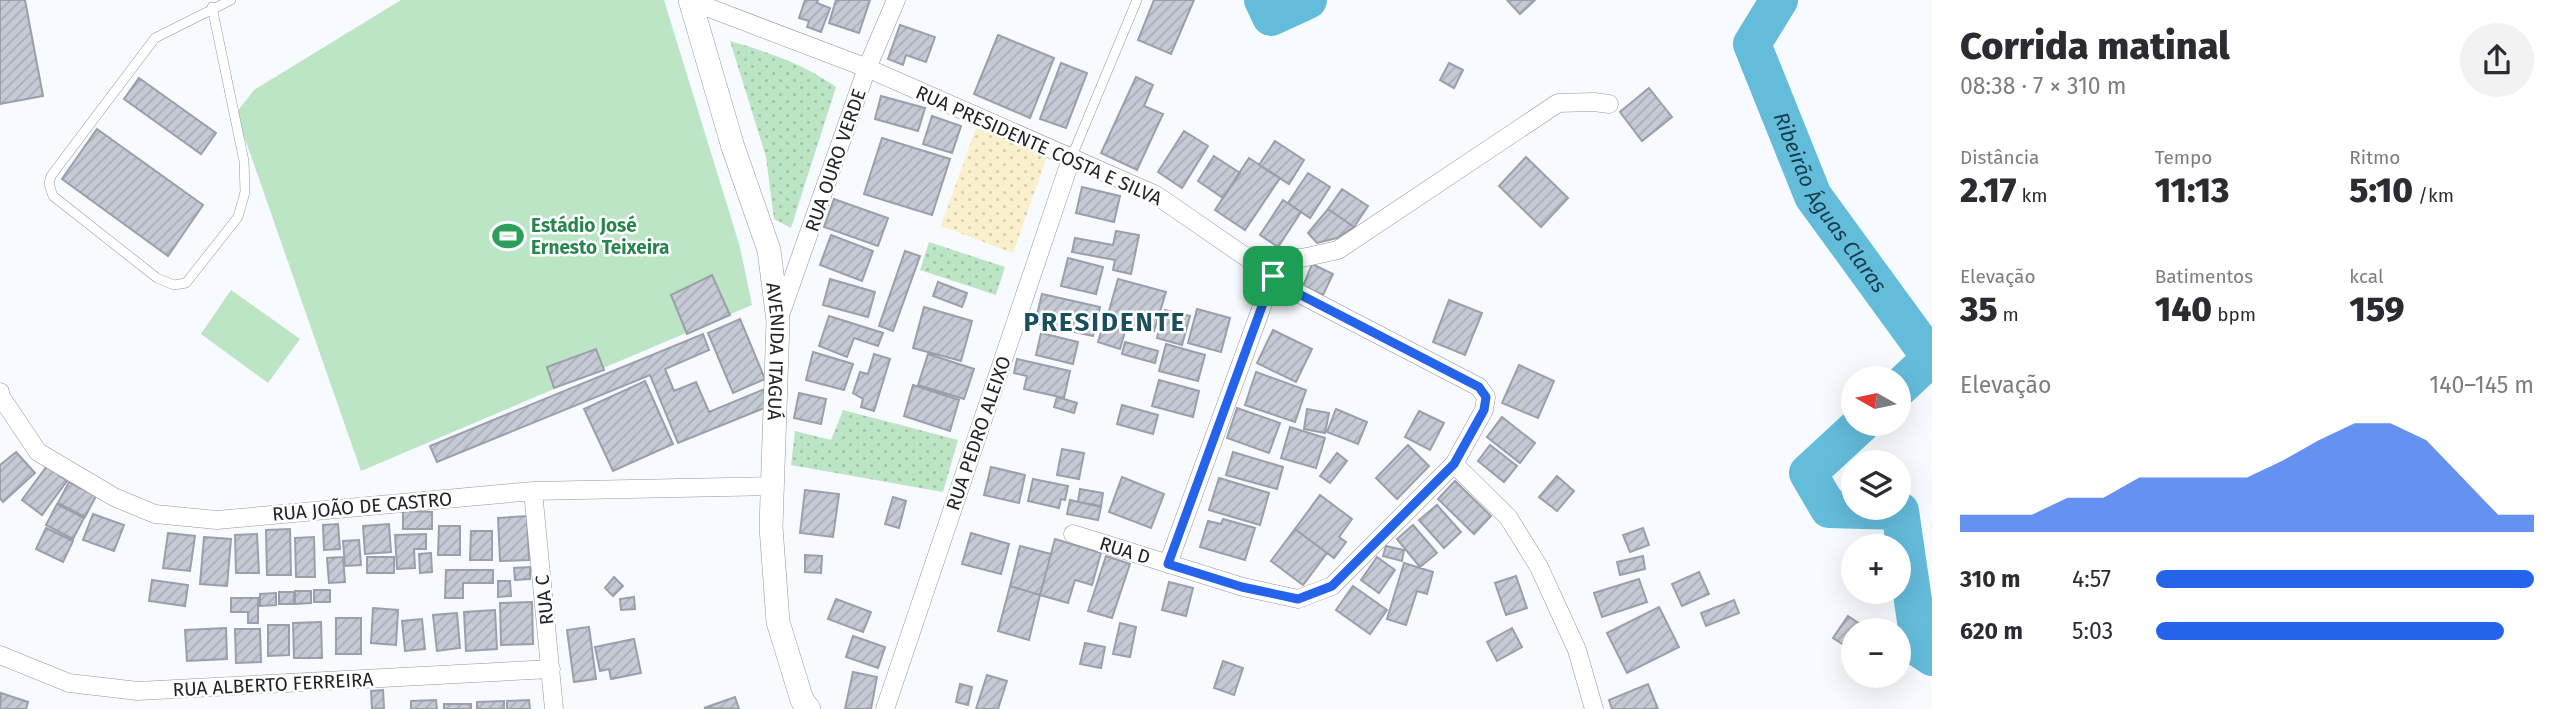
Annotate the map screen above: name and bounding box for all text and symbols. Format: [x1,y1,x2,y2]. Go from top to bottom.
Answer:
text: Corrida matinal [1960,23,2230,69]
button: share [2460,23,2534,97]
text: 08:38 · 7 × 310 m [1960,72,2127,100]
street label: RUA PRESIDENTE COSTA E SILVA [912,81,1166,210]
street label: RUA OURO VERDE [800,86,871,235]
water label: Ribeirão Águas Claras [1768,108,1892,298]
text: Distância [1960,146,2039,169]
text: Tempo [2155,146,2212,169]
text: Ritmo [2349,146,2400,169]
text: 2.17 [1960,169,2016,211]
text: 11:13 [2155,169,2229,211]
text: 5:10 [2349,169,2413,211]
text: km [2016,184,2047,207]
text: /km [2413,184,2454,207]
place label: Estádio José Ernesto Teixeira [531,214,669,259]
sports icon: Estádio José Ernesto Teixeira [491,219,525,253]
pin [1243,246,1303,306]
icon: arrive [1254,257,1292,295]
text: Elevação [1960,265,2036,288]
text: Batimentos [2155,265,2253,288]
text: kcal [2349,265,2384,288]
street label: AVENIDA ITAGUÁ [761,281,790,421]
text: 35 [1960,288,1998,330]
text: 140 [2155,288,2212,330]
text: 159 [2349,288,2404,330]
text: m [1998,303,2019,326]
text: bpm [2212,303,2256,326]
district label: PRESIDENTE [1023,307,1187,338]
street label: RUA PEDRO ALEIXO [941,353,1016,513]
north arrow [1841,366,1911,436]
map controls [1841,366,1911,688]
text: Elevação [1960,371,2051,399]
text: 140–145 m [2429,371,2534,399]
button: layers [1841,450,1911,520]
street label: RUA JOÃO DE CASTRO [271,487,453,526]
street label: RUA D [1097,532,1153,569]
button: + [1841,534,1911,604]
text: 310 m [1960,565,2020,593]
text: 4:57 [2072,565,2111,593]
street label: RUA C [530,573,559,626]
text: 620 m [1960,617,2023,645]
text: 5:03 [2072,617,2113,645]
button: − [1841,618,1911,688]
street label: RUA ALBERTO FERREIRA [172,668,374,701]

